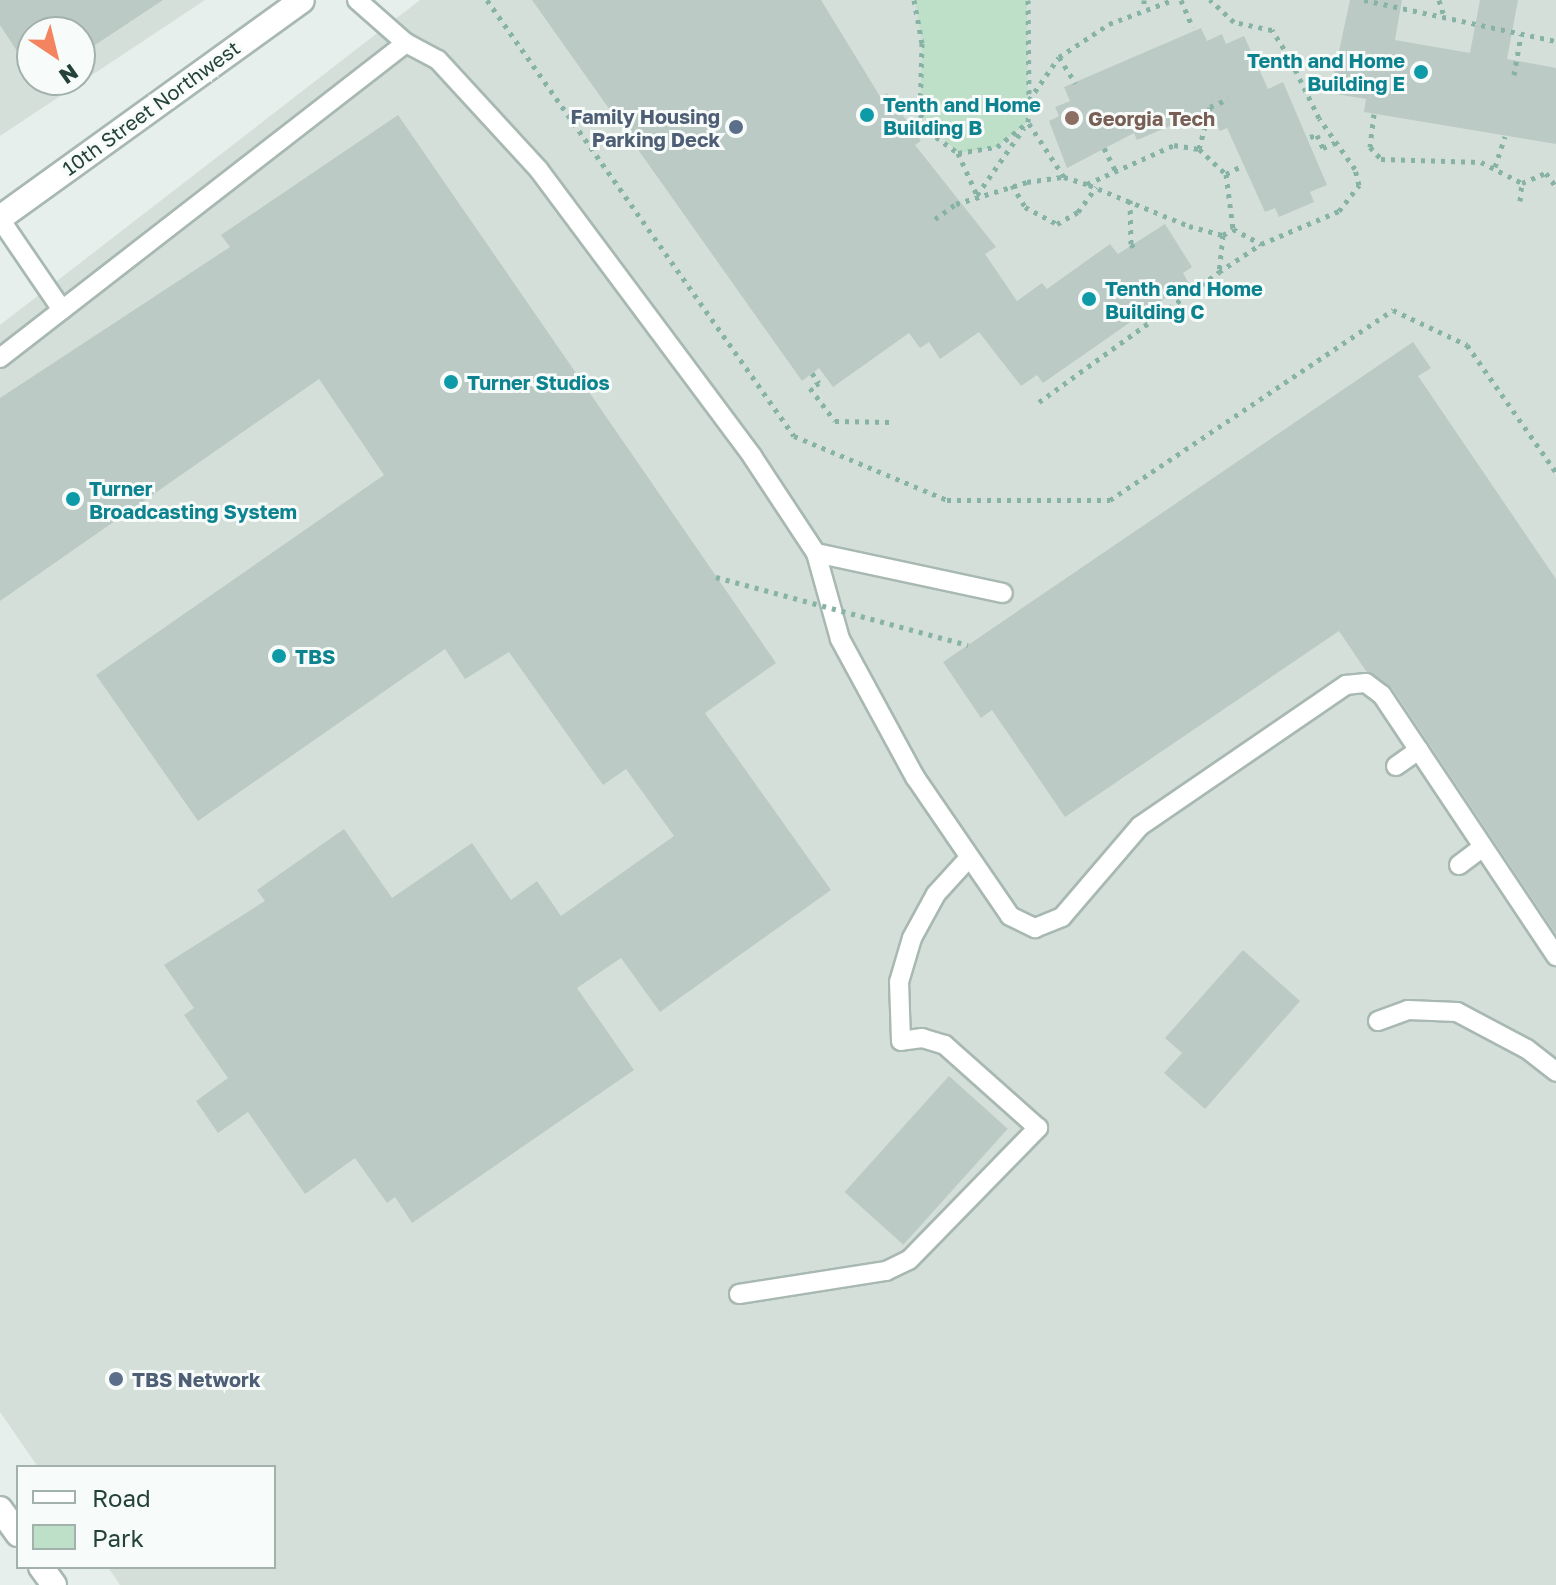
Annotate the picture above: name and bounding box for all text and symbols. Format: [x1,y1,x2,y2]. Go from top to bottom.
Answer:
north arrow [16,16,96,96]
street label: 10th Street Northwest [58,36,244,180]
place label: Tenth and Home Building E [1247,48,1405,95]
marker: Tenth and Home Building E [1412,63,1430,81]
place label: Tenth and Home Building B [883,92,1041,139]
place label: Family Housing Parking Deck [570,104,720,151]
marker: Tenth and Home Building B [858,106,876,124]
place label: Georgia Tech [1088,106,1215,130]
marker: Georgia Tech [1063,109,1081,127]
marker: Family Housing Parking Deck [727,118,745,136]
place label: Tenth and Home Building C [1105,276,1263,323]
marker: Tenth and Home Building C [1080,290,1098,308]
place label: Turner Studios [467,370,610,394]
marker: Turner Studios [442,373,460,391]
place label: Turner Broadcasting System [89,476,297,523]
marker: Turner Broadcasting System [64,490,82,508]
place label: TBS [295,644,335,668]
marker: TBS [270,647,288,665]
place label: TBS Network [132,1367,260,1391]
marker: TBS Network [107,1370,125,1388]
legend [16,1465,276,1569]
text: Road [92,1483,151,1512]
text: Park [92,1523,144,1552]

